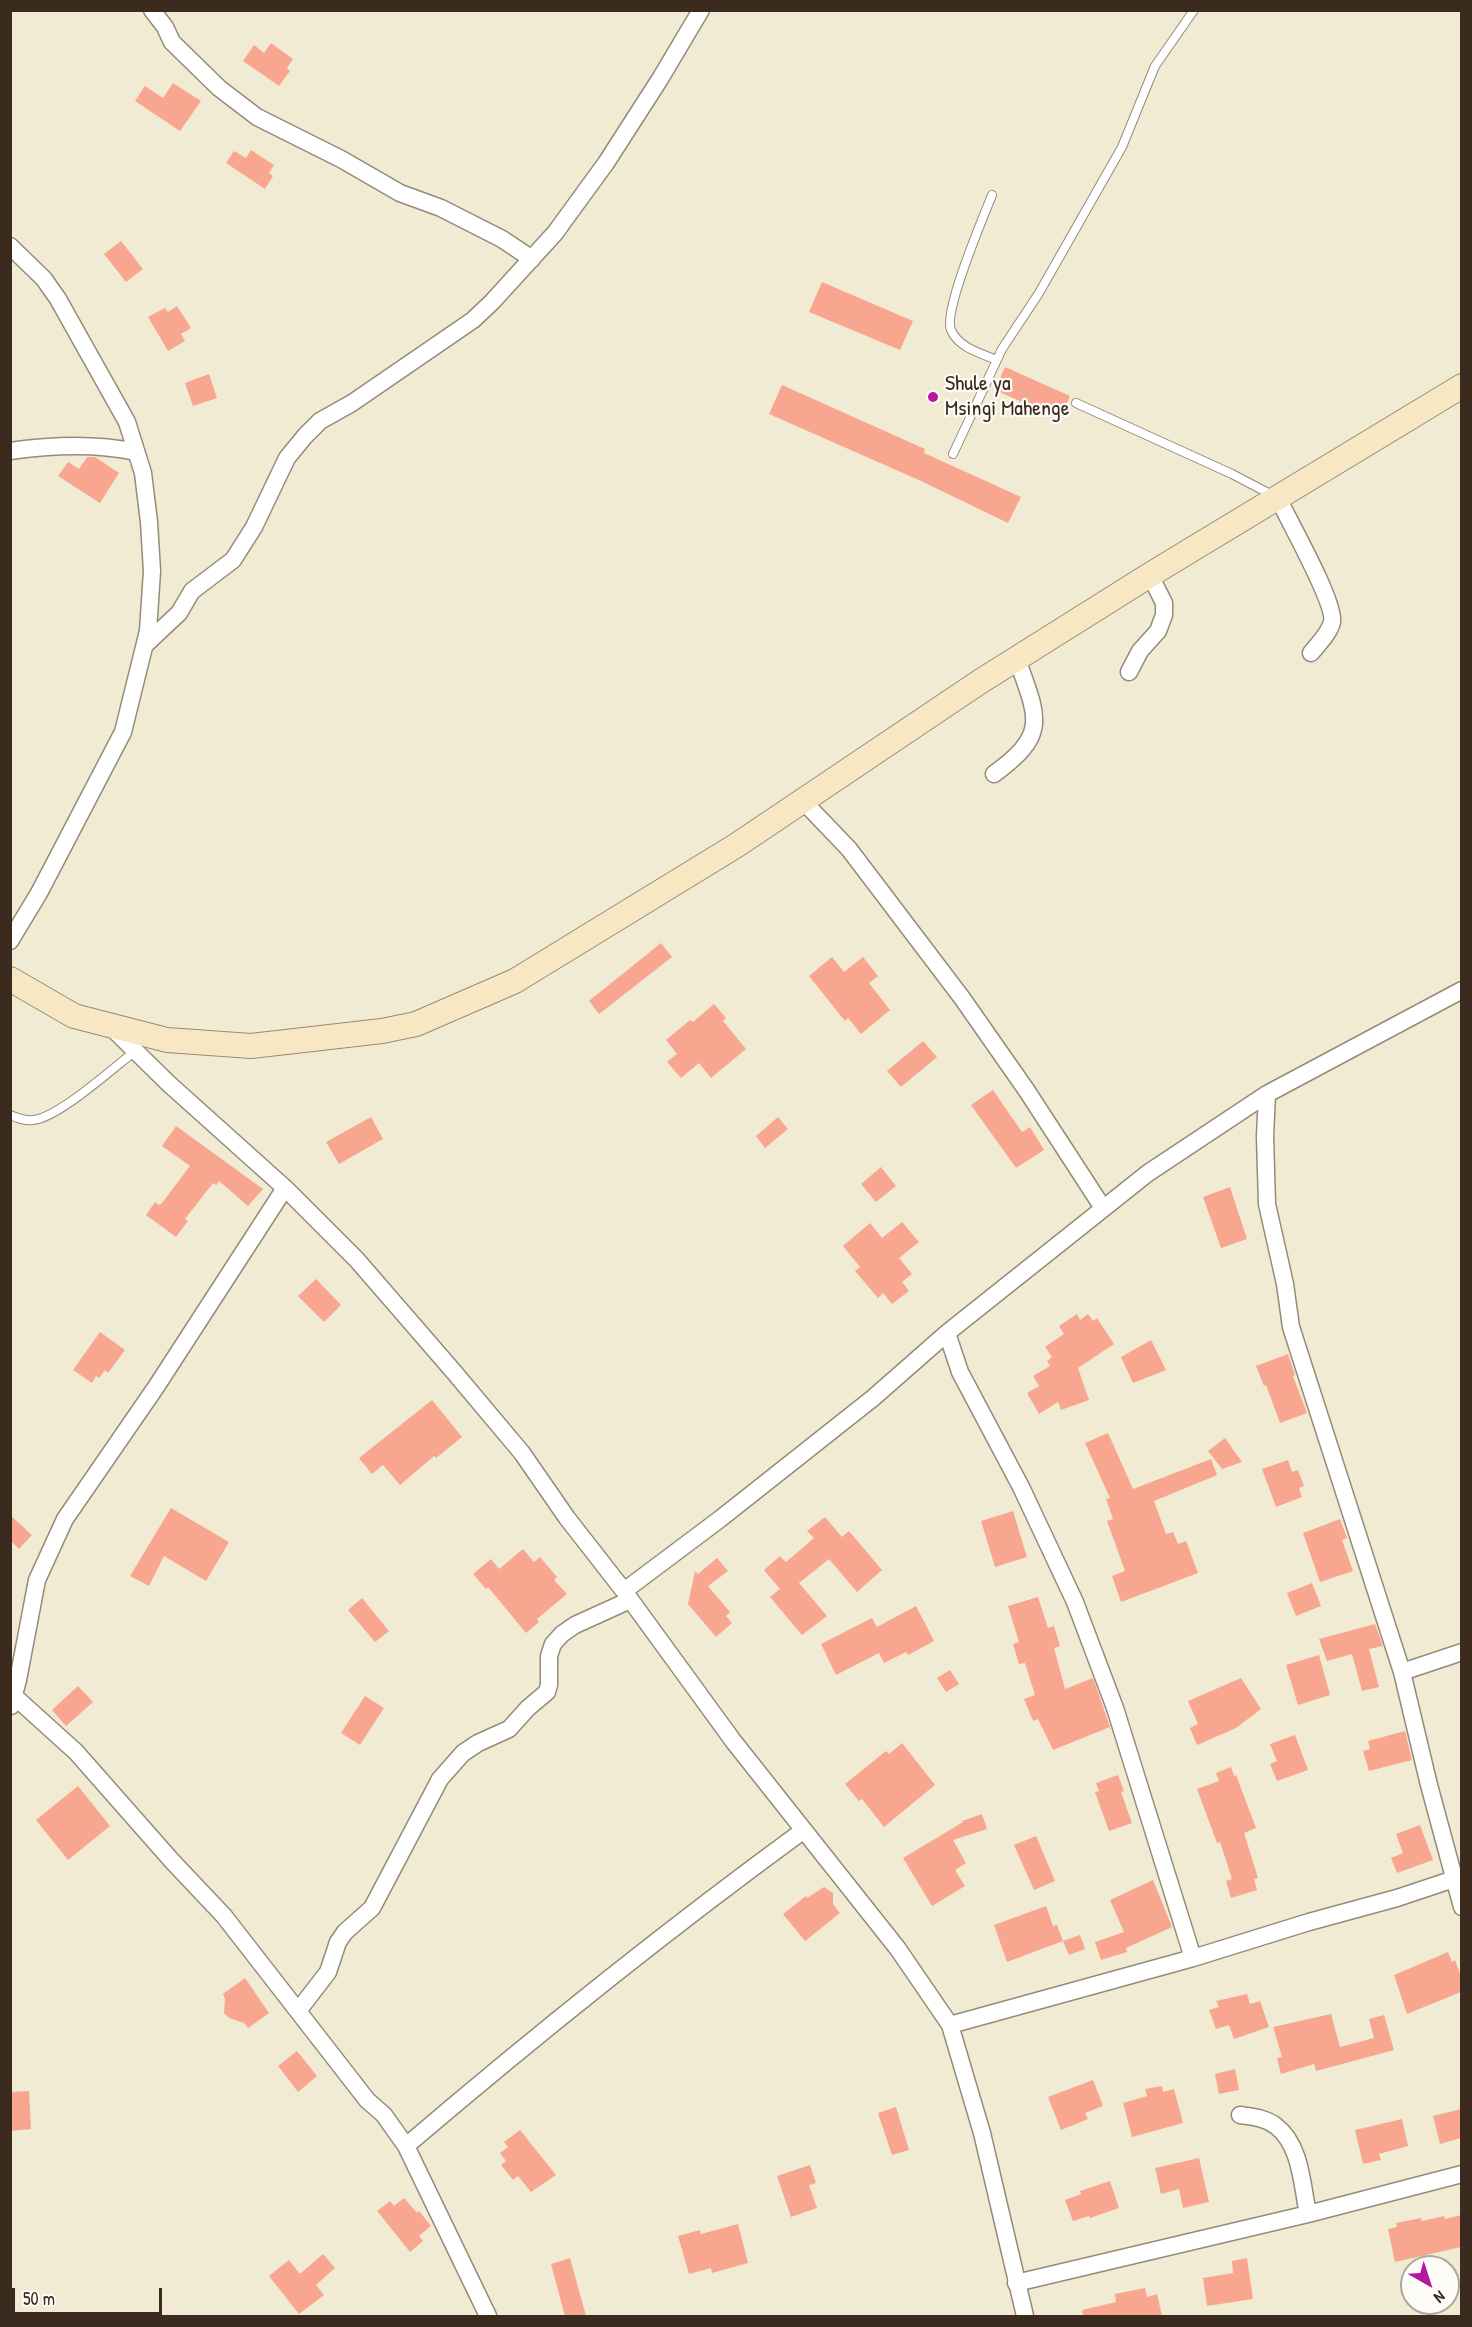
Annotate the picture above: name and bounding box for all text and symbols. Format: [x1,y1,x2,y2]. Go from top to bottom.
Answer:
place label: Shule ya Msingi Mahenge [945,371,1069,422]
marker: Shule ya Msingi Mahenge [926,390,940,404]
north arrow [1400,2255,1460,2315]
scale bar [15,2276,165,2314]
text: 50 m [23,2286,55,2311]
text: N [1430,2286,1450,2309]

